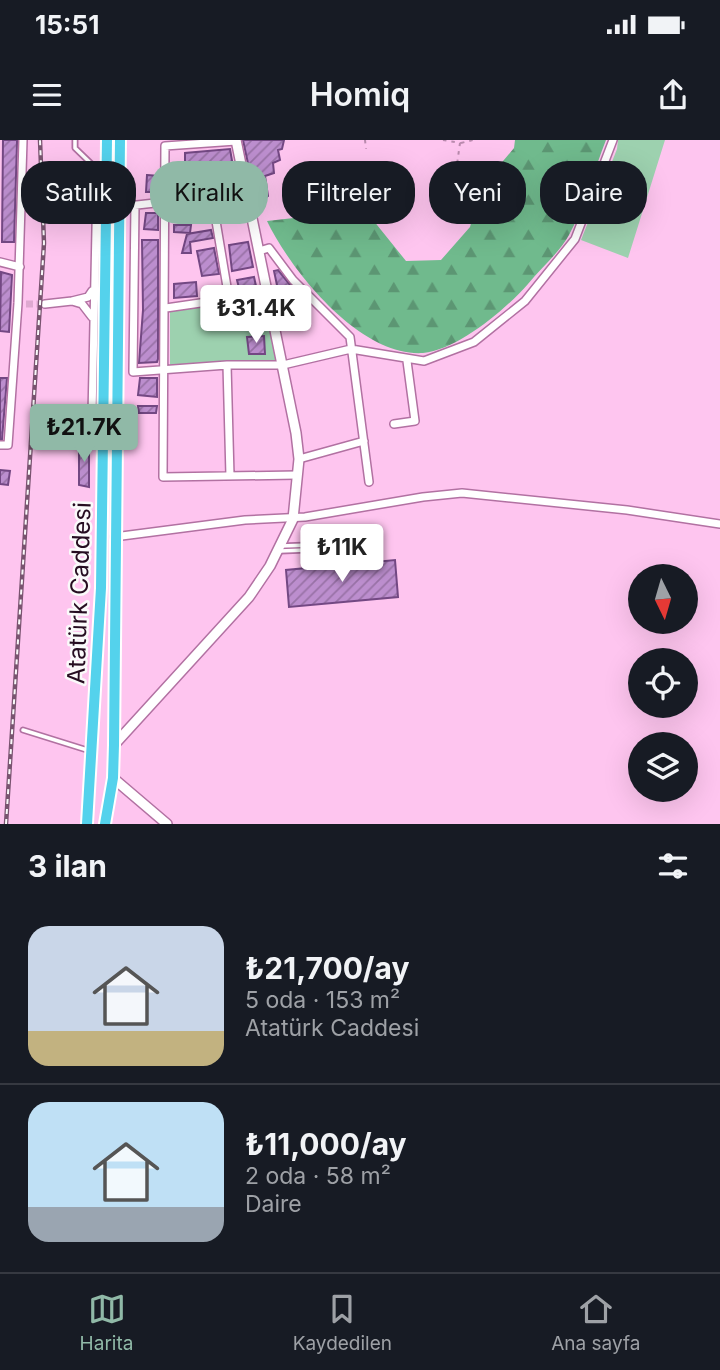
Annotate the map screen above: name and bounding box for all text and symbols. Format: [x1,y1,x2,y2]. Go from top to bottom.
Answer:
text: 15:51 [35,9,99,40]
text: Homiq [310,75,410,114]
icon: menu [28,76,66,114]
icon: share [654,76,692,114]
chip: Satılık [21,161,136,224]
chip: Kiralık [150,161,268,224]
chip: Filtreler [282,161,415,224]
chip: Yeni [429,161,526,224]
chip: Daire [540,161,647,224]
pin: ₺31.4K [199,286,313,345]
text: ₺31.4K [216,294,296,322]
pin: ₺21.7K [27,404,141,464]
text: ₺21.7K [46,413,122,441]
street label: Atatürk Caddesi [61,502,97,684]
pin: ₺11K [301,524,383,584]
text: ₺11K [316,533,368,561]
north arrow [628,564,698,634]
map controls [628,564,698,802]
button: locate [628,648,698,718]
button: layers [628,732,698,802]
icon: filters [654,847,692,885]
text: 3 ilan [28,848,107,884]
text: ₺21,700/ay [245,950,409,986]
icon: home [84,954,168,1038]
text: 5 oda · 153 m² [245,986,400,1014]
text: Atatürk Caddesi [245,1014,419,1042]
text: ₺11,000/ay [245,1126,407,1162]
icon: home [84,1130,168,1214]
text: 2 oda · 58 m² [245,1162,391,1190]
text: Daire [245,1190,302,1218]
tab: Harita [80,1290,133,1355]
tab: Kaydedilen [293,1290,392,1355]
tab: Ana sayfa [551,1290,640,1355]

